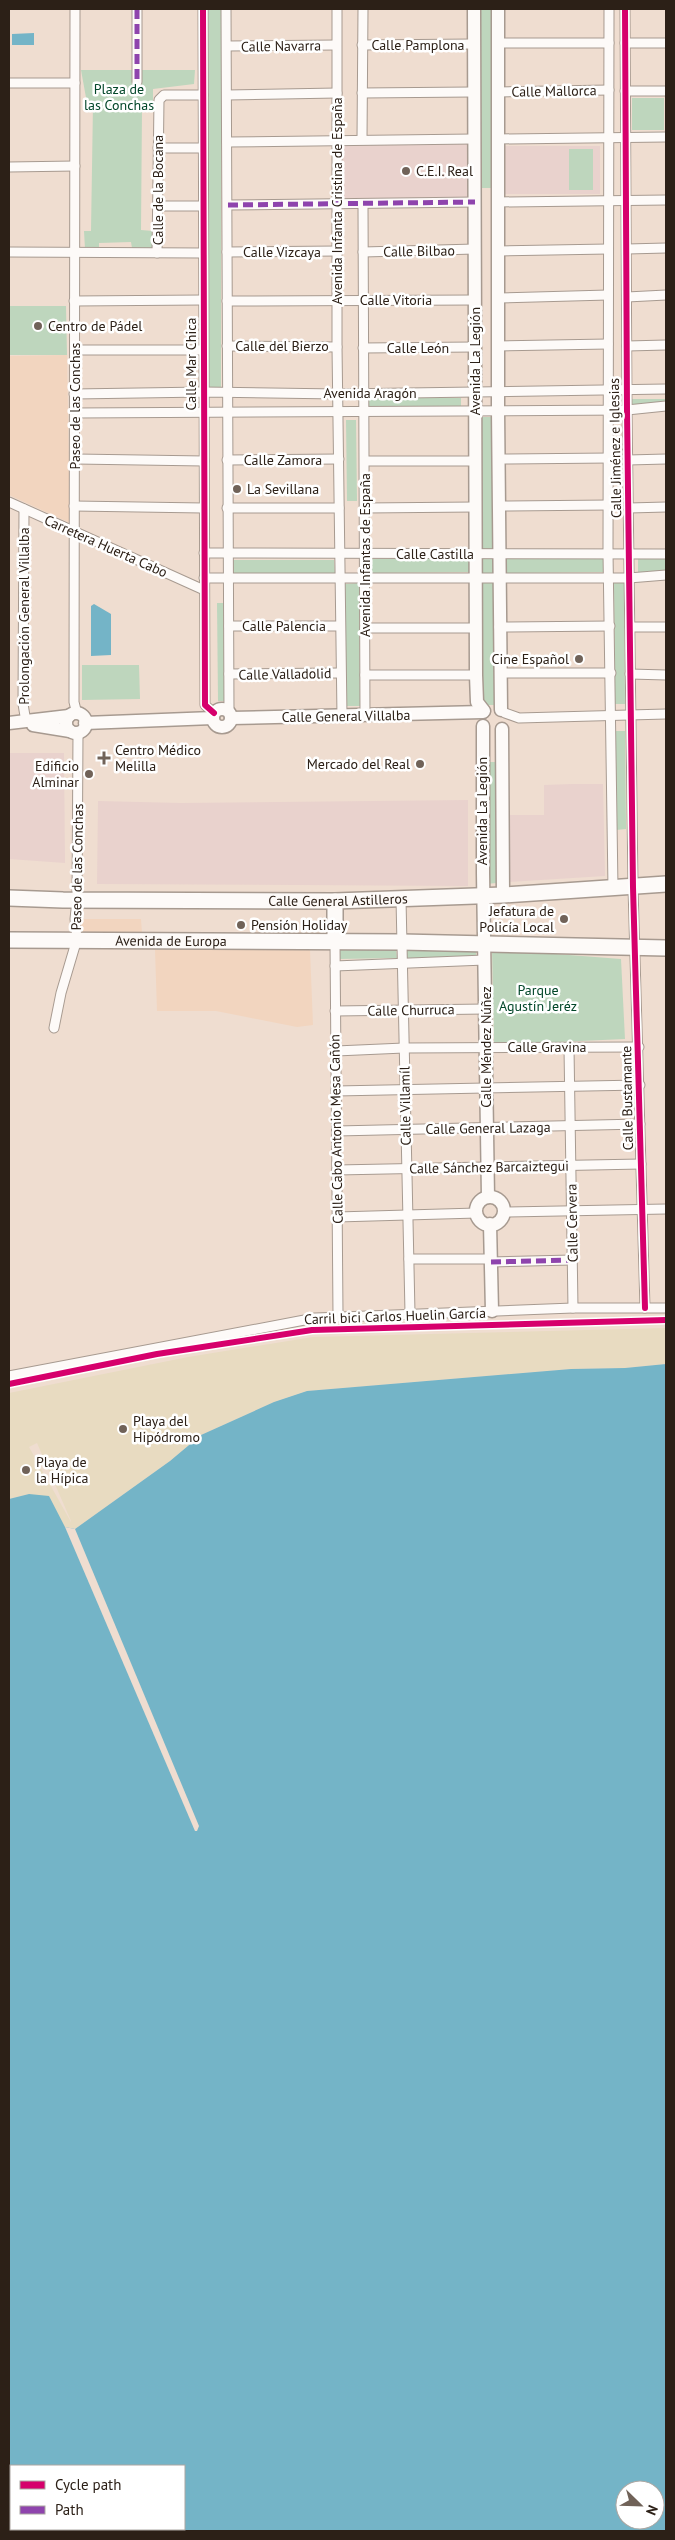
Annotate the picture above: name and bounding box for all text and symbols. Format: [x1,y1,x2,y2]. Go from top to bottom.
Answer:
street label: Calle Navarra [241,36,321,56]
street label: Calle Pamplona [371,36,465,54]
park label: Plaza de las Conchas [84,80,154,114]
street label: Calle Mallorca [511,81,597,101]
street label: Avenida Infanta Cristina de España [328,97,346,305]
street label: Calle de la Bocana [149,135,167,245]
place label: C.E.I. Real [416,162,473,180]
marker: C.E.I. Real [400,165,412,177]
street label: Calle Bilbao [383,241,455,261]
street label: Calle Vizcaya [243,243,321,261]
street label: Calle Vitoria [360,291,432,309]
street label: Avenida La Legión [466,307,484,415]
place label: Centro de Pádel [48,317,142,335]
street label: Calle Mar Chica [182,317,200,410]
marker: Centro de Pádel [32,320,44,332]
street label: Calle del Bierzo [235,337,329,355]
street label: Calle León [387,339,449,357]
street label: Paseo de las Conchas [66,342,84,469]
street label: Calle Jiménez e Iglesias [605,378,625,518]
street label: Avenida Aragón [323,384,417,402]
street label: Calle Zamora [244,451,322,469]
street label: Avenida Infantas de España [356,473,374,637]
place label: La Sevillana [247,480,319,498]
marker: La Sevillana [231,483,243,495]
street label: Carretera Huerta Cabo [42,511,170,581]
street label: Prolongación General Villalba [15,527,33,705]
street label: Calle Castilla [396,545,474,563]
street label: Calle Palencia [242,617,326,635]
place label: Cine Español [492,650,569,668]
marker: Cine Español [573,653,585,665]
street label: Calle Valladolid [238,664,332,684]
street label: Calle General Villalba [282,706,411,726]
place label: Centro Médico Melilla [115,741,201,775]
marker: Centro Médico Melilla [97,751,111,765]
place label: Mercado del Real [307,755,410,773]
place label: Edificio Alminar [32,757,79,791]
street label: Avenida La Legión [473,757,491,865]
marker: Mercado del Real [414,758,426,770]
marker: Edificio Alminar [83,768,95,780]
street label: Paseo de las Conchas [67,803,87,931]
street label: Calle General Astilleros [268,889,408,910]
place label: Jefatura de Policía Local [479,902,554,936]
marker: Jefatura de Policía Local [558,913,570,925]
place label: Pensión Holiday [251,916,348,934]
marker: Pensión Holiday [235,919,247,931]
street label: Avenida de Europa [115,932,227,950]
park label: Parque Agustín Jeréz [499,981,577,1015]
street label: Calle Méndez Núñez [477,986,495,1108]
street label: Calle Churruca [367,1000,455,1020]
street label: Calle Cabo Antonio Mesa Cañón [325,1034,347,1224]
street label: Calle Gravina [507,1038,587,1056]
street label: Calle Bustamante [617,1045,637,1151]
street label: Calle Villamíl [395,1066,415,1146]
street label: Calle General Lazaga [425,1118,551,1138]
street label: Calle Sánchez Barcaiztegui [409,1157,569,1177]
street label: Calle Cervera [562,1184,582,1262]
street label: Carril bici Carlos Huelin García [304,1304,486,1328]
place label: Playa del Hipódromo [133,1412,200,1446]
marker: Playa del Hipódromo [117,1423,129,1435]
place label: Playa de la Hípica [36,1453,89,1487]
marker: Playa de la Hípica [20,1464,32,1476]
legend [10,2465,185,2530]
text: Cycle path [55,2475,121,2494]
north arrow [615,2480,665,2530]
text: Path [55,2500,84,2519]
text: N [642,2502,662,2518]

